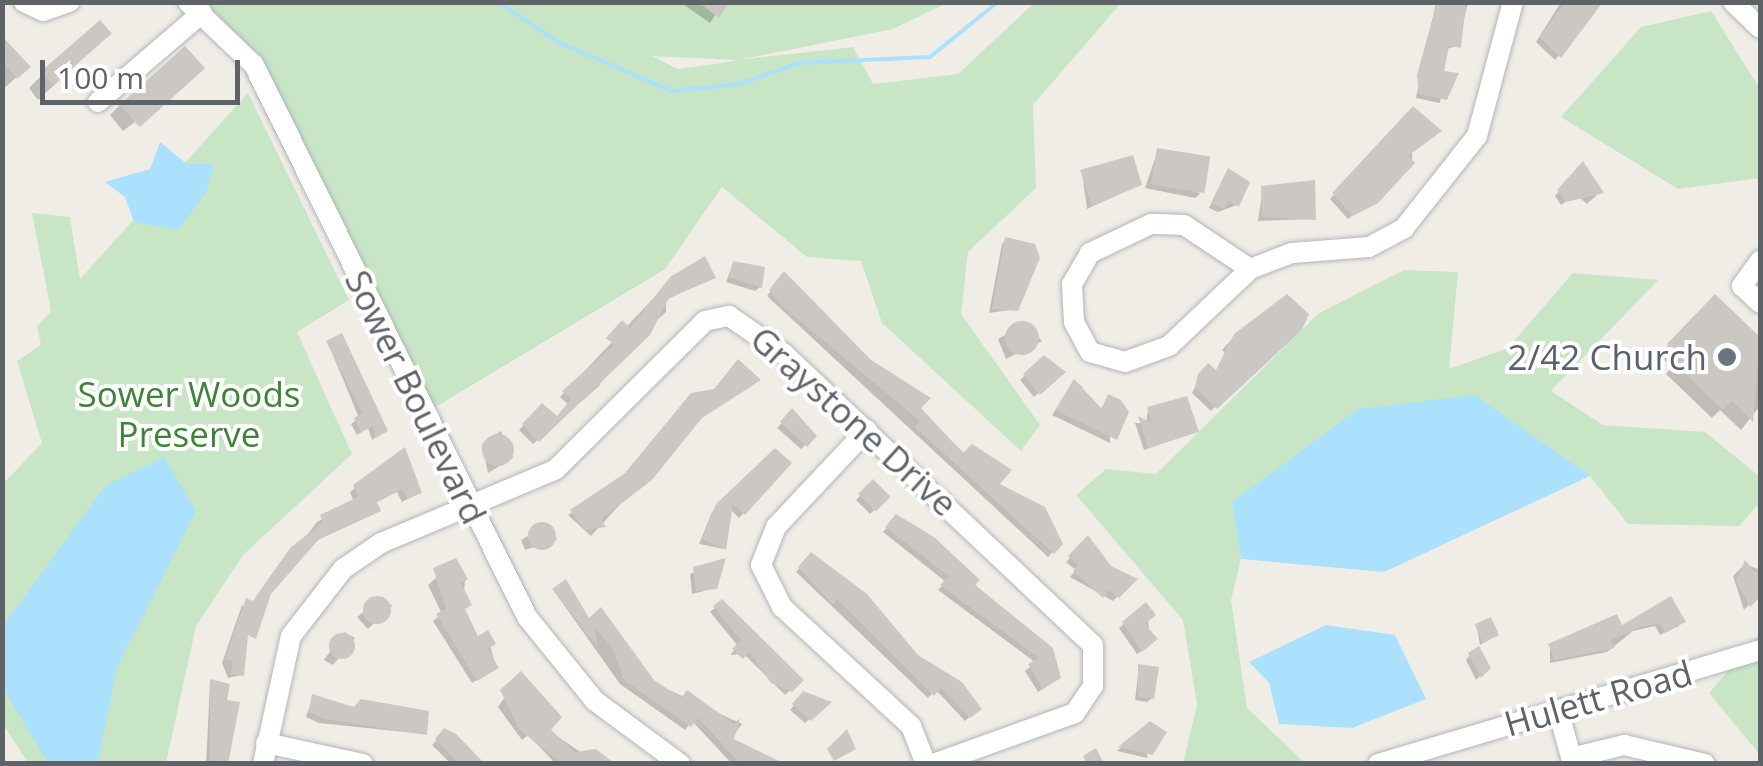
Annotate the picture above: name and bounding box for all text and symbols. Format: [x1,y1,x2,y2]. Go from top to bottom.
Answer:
scale bar [45,40,245,102]
text: 100 m [57,57,144,98]
street label: Sower Boulevard [336,263,496,531]
street label: Graystone Drive [742,317,966,525]
place label: 2/42 Church [1508,336,1707,378]
marker: 2/42 Church [1716,346,1738,368]
park label: Sower Woods Preserve [78,373,300,455]
street label: Hulett Road [1499,651,1697,745]

